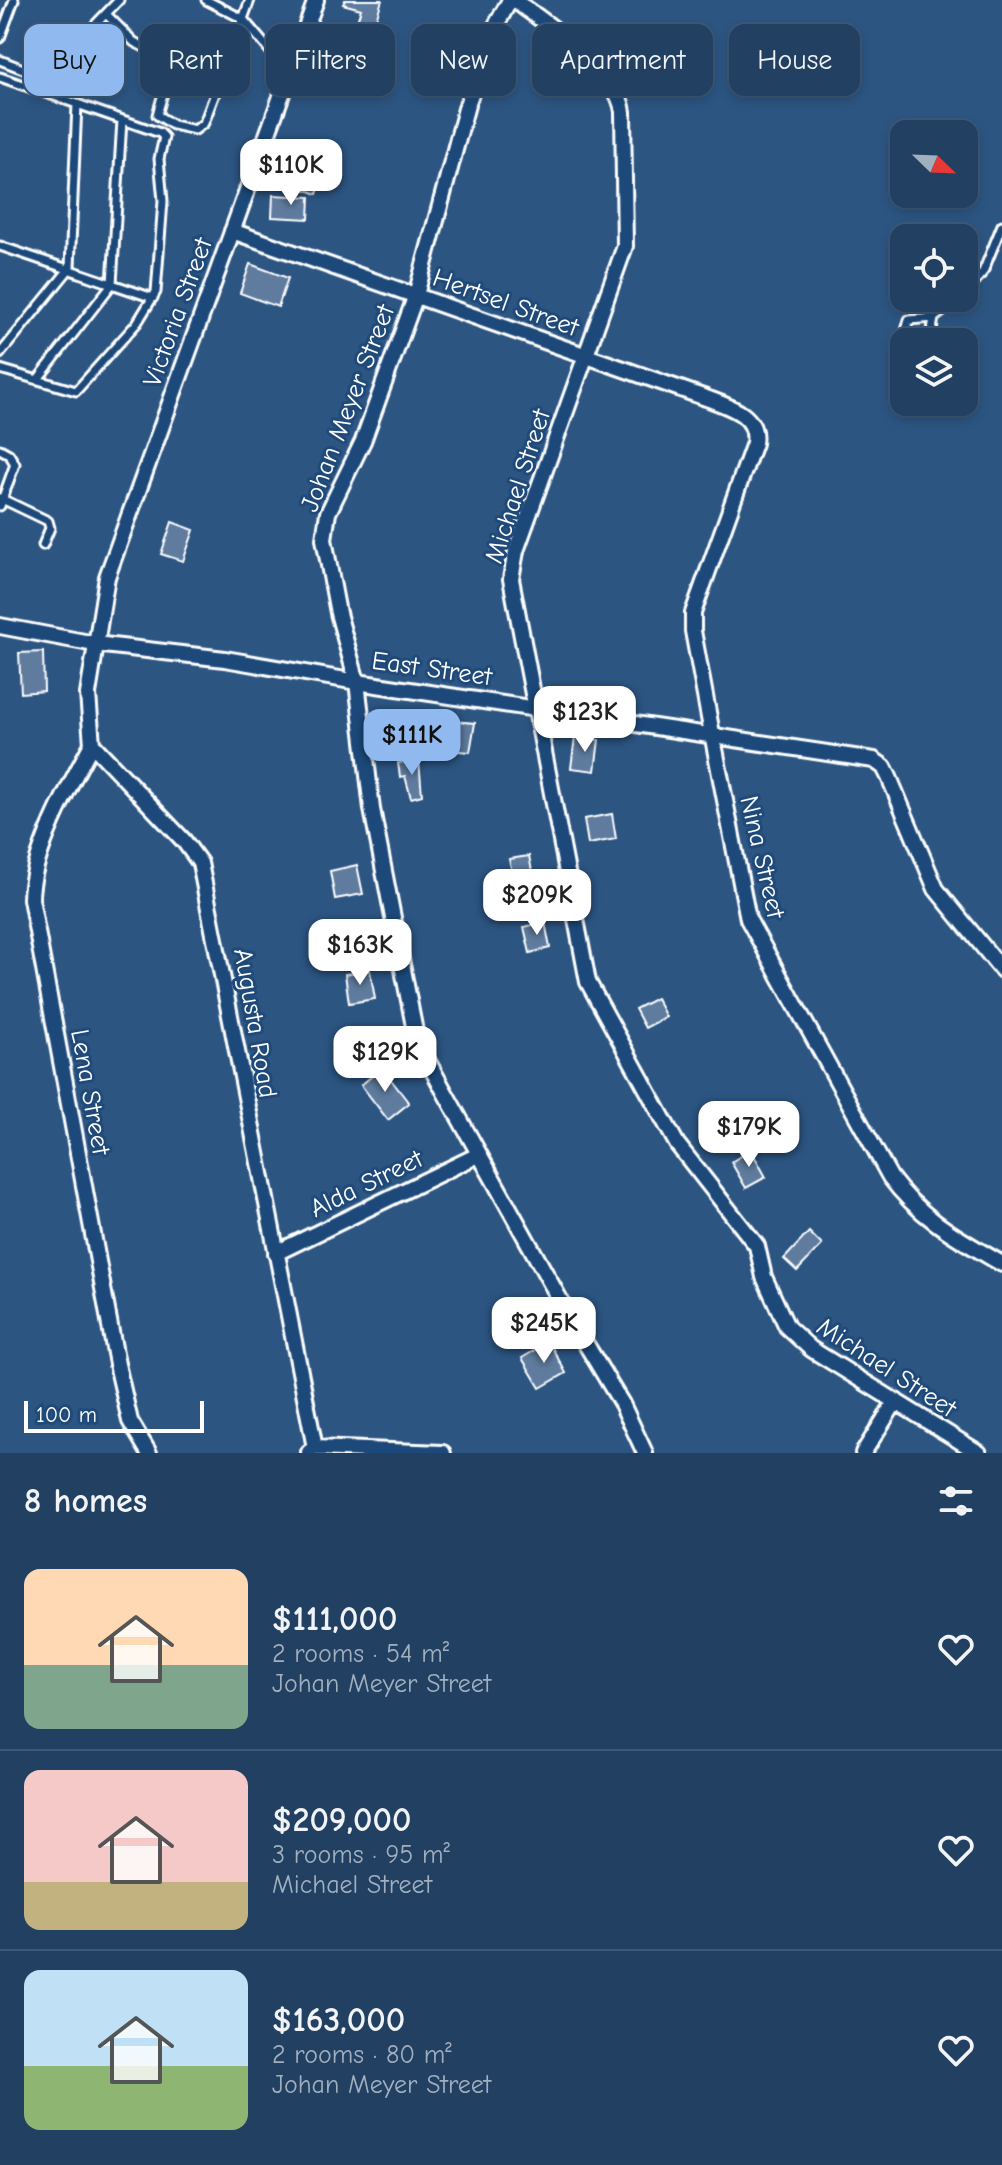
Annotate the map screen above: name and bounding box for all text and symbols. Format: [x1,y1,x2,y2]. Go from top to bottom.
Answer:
chip: Buy [24,24,124,96]
chip: Rent [140,24,250,96]
chip: Filters [266,24,395,96]
chip: New [411,24,516,96]
chip: Apartment [532,24,713,96]
chip: House [729,24,860,96]
north arrow [890,120,978,208]
map controls [890,120,978,416]
pin: $110K [235,139,347,207]
text: $110K [258,150,324,180]
button: locate [890,224,978,312]
street label: Victoria Street [137,232,219,391]
street label: Hertsel Street [429,263,584,344]
street label: Johan Meyer Street [295,299,402,516]
button: layers [890,328,978,416]
street label: Michael Street [479,404,557,567]
street label: East Street [370,646,495,692]
pin: $123K [529,686,641,754]
text: $123K [552,697,618,727]
pin: $111K [356,709,468,777]
text: $111K [382,720,442,750]
street label: Nina Street [733,793,791,923]
pin: $209K [481,869,593,937]
text: $209K [501,880,573,910]
pin: $163K [304,919,416,987]
text: $163K [327,930,393,960]
street label: Augusta Road [227,946,283,1100]
pin: $129K [329,1026,441,1094]
street label: Lena Street [64,1027,116,1159]
text: $129K [351,1037,419,1067]
pin: $179K [693,1101,805,1169]
text: $179K [716,1112,782,1142]
street label: Alda Street [305,1143,429,1224]
pin: $245K [488,1297,600,1365]
text: $245K [510,1308,578,1338]
street label: Michael Street [811,1312,963,1425]
scale bar [24,1397,204,1433]
text: 100 m [36,1402,97,1428]
icon: filters [934,1479,978,1523]
text: 8 homes [24,1481,147,1521]
text: $111,000 [272,1599,397,1639]
icon: home [88,1601,184,1697]
icon: heart [934,1627,978,1671]
text: 2 rooms · 54 m² [272,1639,449,1669]
text: Johan Meyer Street [272,1669,491,1699]
text: $209,000 [272,1800,411,1840]
icon: home [88,1802,184,1898]
icon: heart [934,1828,978,1872]
text: 3 rooms · 95 m² [272,1840,450,1870]
text: Michael Street [272,1870,432,1900]
text: $163,000 [272,2000,405,2040]
icon: home [88,2002,184,2098]
icon: heart [934,2028,978,2072]
text: 2 rooms · 80 m² [272,2040,452,2070]
text: Johan Meyer Street [272,2070,491,2100]

